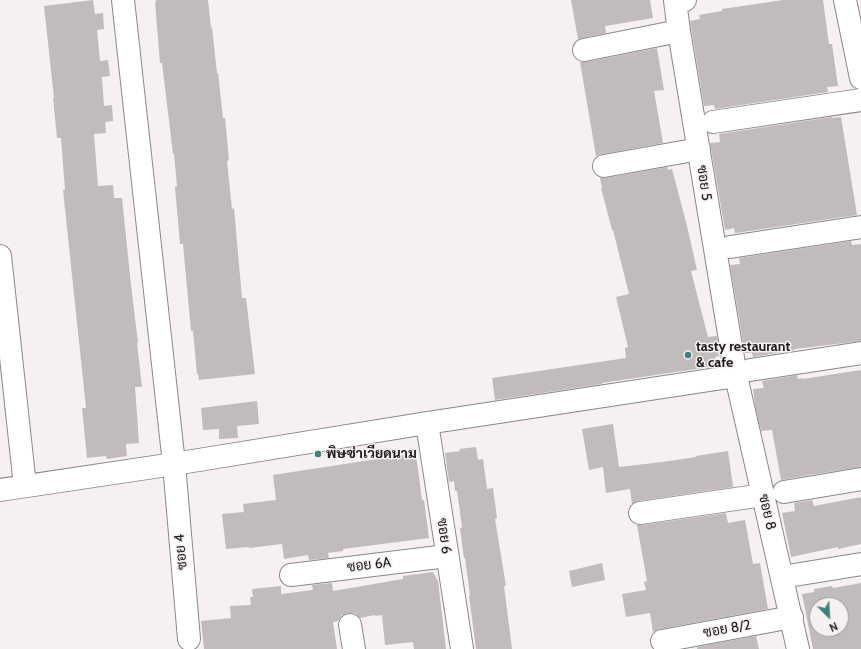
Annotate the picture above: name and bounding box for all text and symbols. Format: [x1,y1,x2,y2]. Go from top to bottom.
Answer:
street label: ซอย 5 [693,164,715,202]
place label: tasty restaurant & cafe [696,339,790,372]
marker: tasty restaurant & cafe [683,350,693,360]
place label: พิษซ่าเวียดนาม [326,446,417,462]
marker: พิษซ่าเวียดนาม [313,449,323,459]
street label: ซอย 8 [755,492,779,532]
street label: ซอย 6 [433,517,455,555]
street label: ซอย 4 [171,533,191,571]
street label: ซอย 6A [346,554,392,576]
north arrow [809,597,849,637]
street label: ซอย 8/2 [702,617,752,641]
text: N [827,619,840,635]

